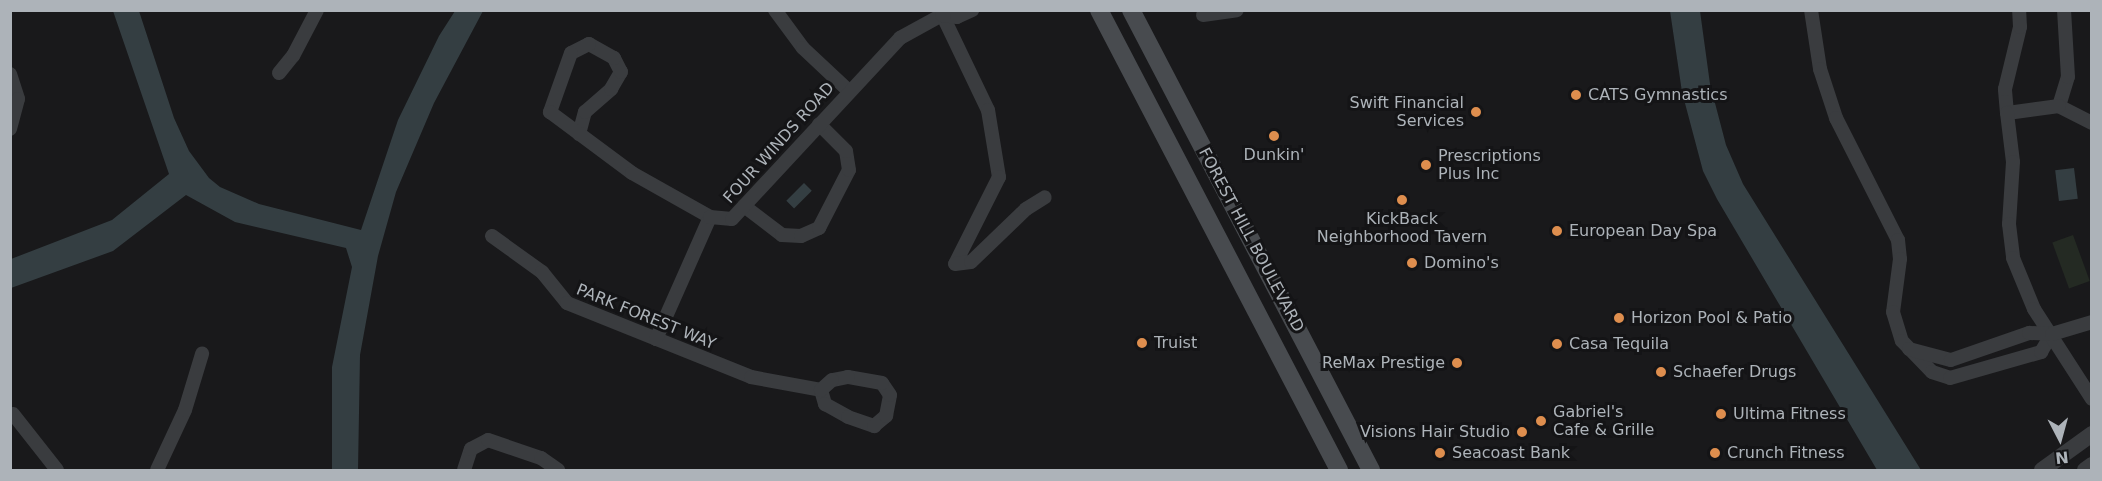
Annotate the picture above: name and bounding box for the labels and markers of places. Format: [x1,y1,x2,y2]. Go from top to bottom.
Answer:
place label: CATS Gymnastics [1588,85,1727,105]
marker: CATS Gymnastics [1569,88,1583,102]
place label: Swift Financial Services [1350,93,1464,131]
marker: Swift Financial Services [1469,105,1483,119]
marker: Dunkin' [1267,129,1281,143]
place label: Dunkin' [1244,145,1304,165]
place label: Prescriptions Plus Inc [1438,146,1541,184]
marker: Prescriptions Plus Inc [1419,158,1433,172]
marker: KickBack Neighborhood Tavern [1395,193,1409,207]
place label: KickBack Neighborhood Tavern [1317,209,1487,247]
place label: European Day Spa [1569,221,1717,241]
marker: European Day Spa [1550,224,1564,238]
place label: Domino's [1424,253,1499,273]
marker: Domino's [1405,256,1419,270]
place label: Horizon Pool & Patio [1631,308,1792,328]
marker: Horizon Pool & Patio [1612,311,1626,325]
place label: Truist [1154,333,1197,353]
place label: Casa Tequila [1569,334,1669,354]
marker: Truist [1135,336,1149,350]
marker: Casa Tequila [1550,337,1564,351]
place label: ReMax Prestige [1322,353,1445,373]
marker: ReMax Prestige [1450,356,1464,370]
place label: Schaefer Drugs [1673,362,1796,382]
marker: Schaefer Drugs [1654,365,1668,379]
place label: Gabriel's Cafe & Grille [1553,402,1654,440]
place label: Ultima Fitness [1733,404,1846,424]
marker: Ultima Fitness [1714,407,1728,421]
marker: Gabriel's Cafe & Grille [1534,414,1548,428]
place label: Visions Hair Studio [1360,422,1510,442]
marker: Visions Hair Studio [1515,425,1529,439]
place label: Seacoast Bank [1452,443,1570,463]
place label: Crunch Fitness [1727,443,1844,463]
marker: Seacoast Bank [1433,446,1447,460]
marker: Crunch Fitness [1708,446,1722,460]

